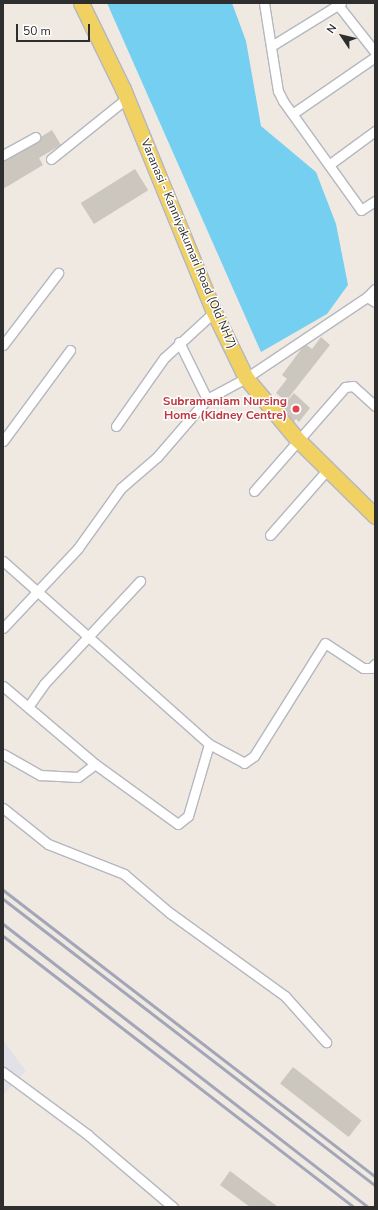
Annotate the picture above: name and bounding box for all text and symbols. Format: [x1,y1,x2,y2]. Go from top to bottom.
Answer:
scale bar [18,16,92,42]
north arrow [322,16,362,56]
text: N [323,21,340,37]
text: 50 m [23,23,51,39]
street label: Varanasi - Kanniyakumari Road (Old NH7) [137,137,239,351]
place label: Subramaniam Nursing Home (Kidney Centre) [163,395,287,423]
marker: Subramaniam Nursing Home (Kidney Centre) [290,403,302,415]

